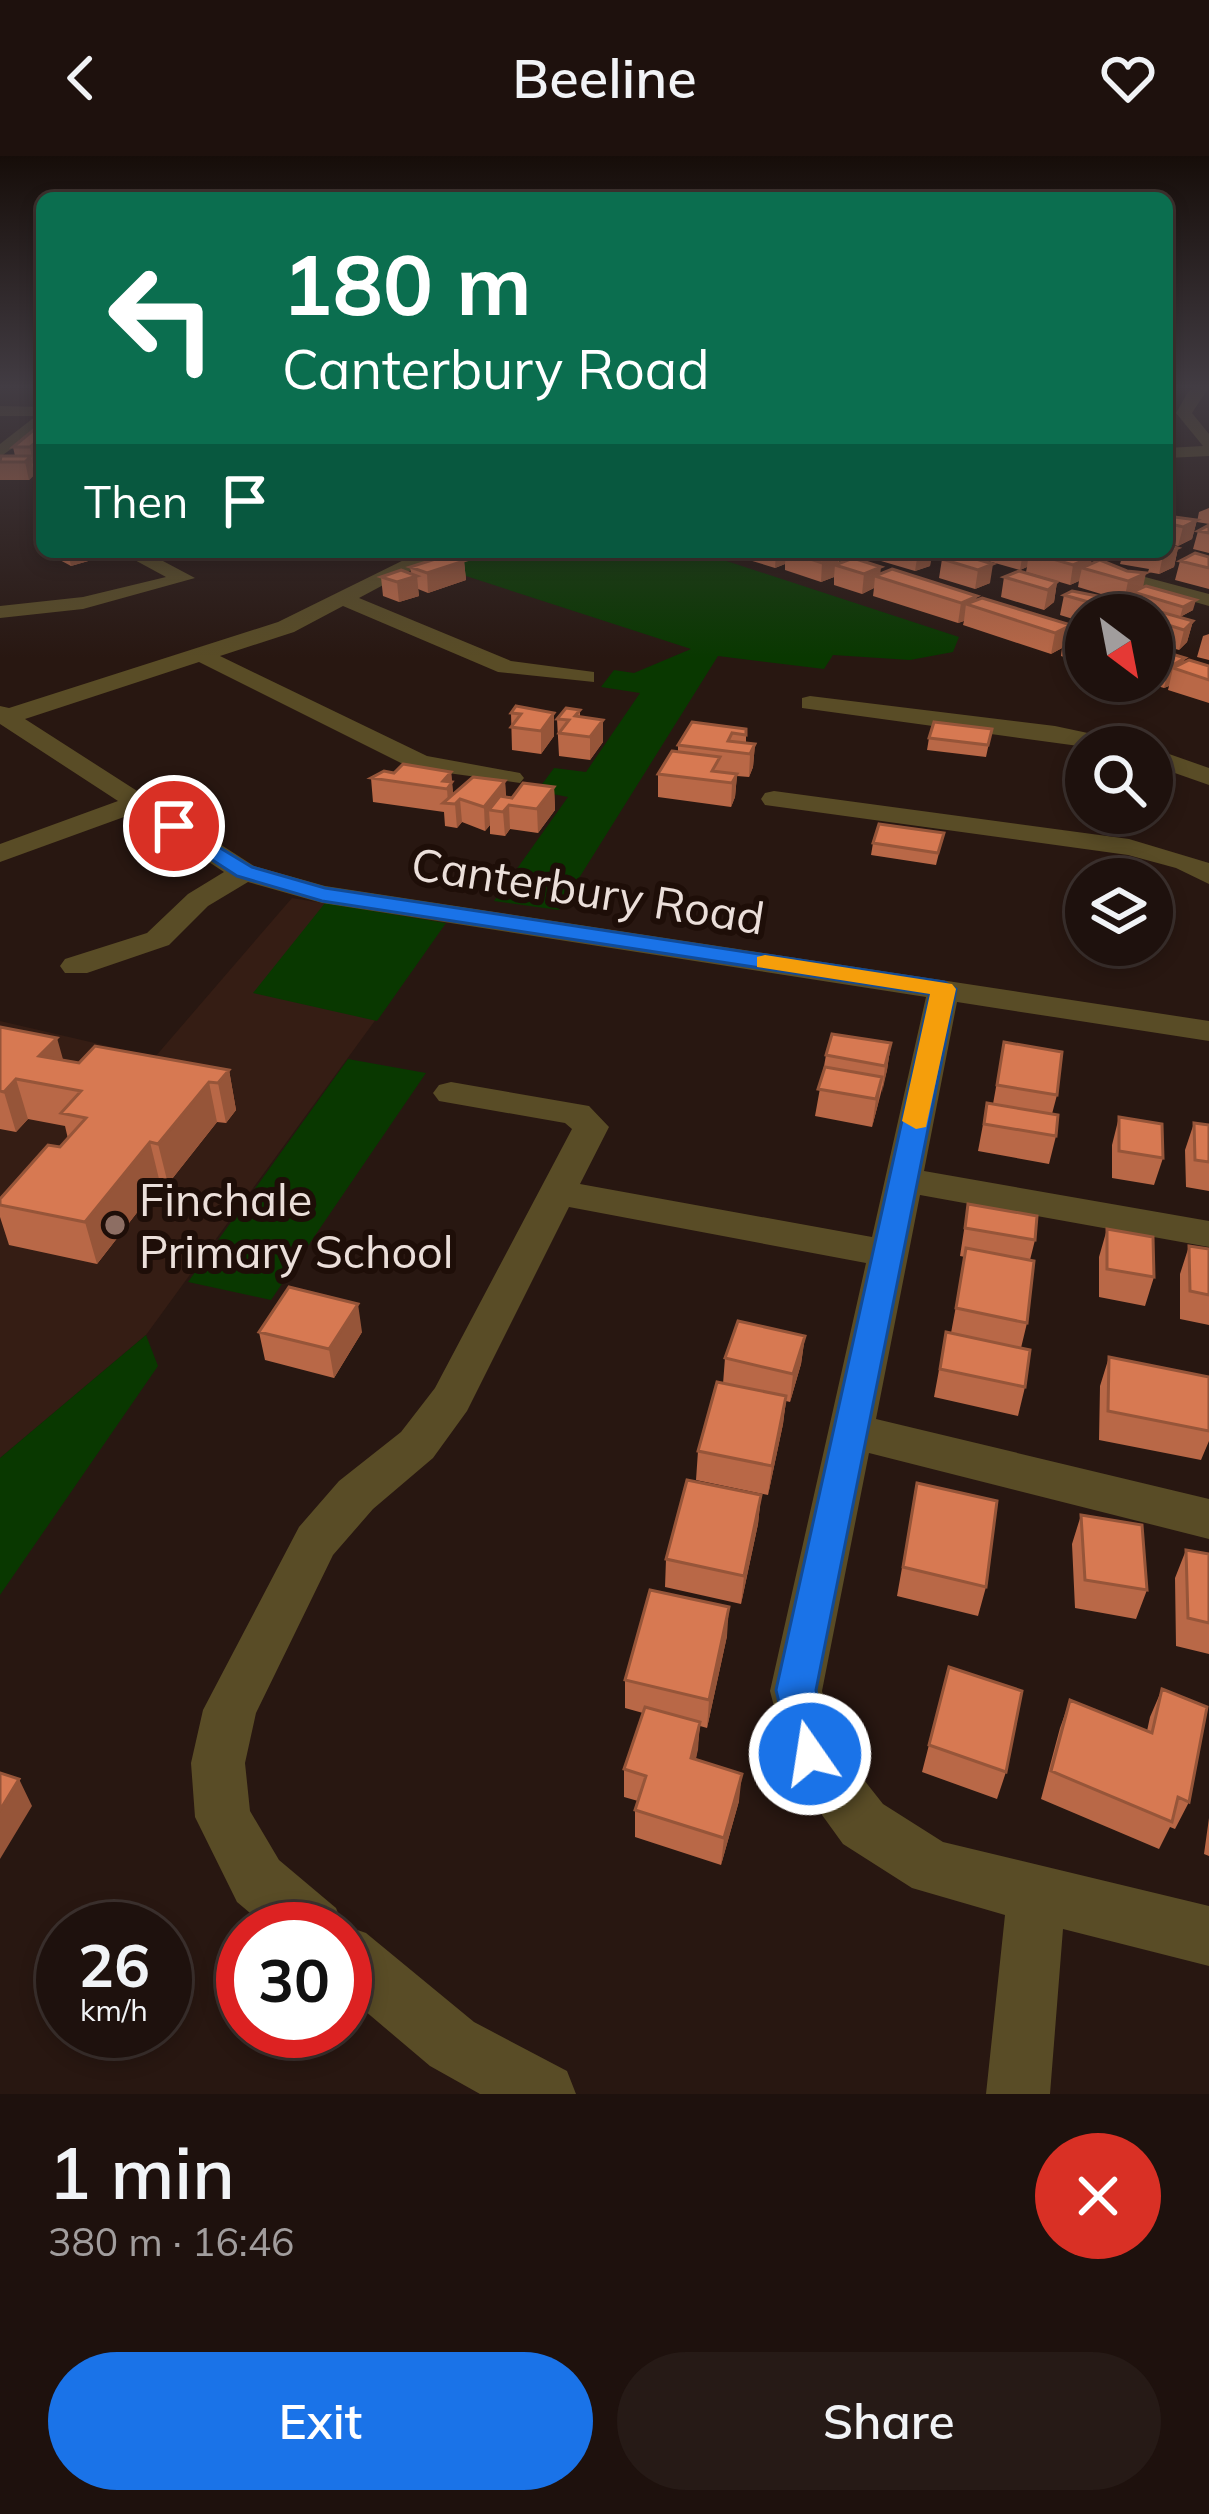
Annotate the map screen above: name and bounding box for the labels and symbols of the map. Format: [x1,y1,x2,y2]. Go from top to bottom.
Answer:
north arrow [1065,594,1173,702]
pin [123,775,225,877]
street label: Canterbury Road [408,834,768,946]
place label: Finchale Primary School [139,1171,454,1279]
marker: Finchale Primary School [102,1212,128,1238]
position arrow [747,1691,873,1817]
speed limit sign: 30 [216,1902,372,2058]

